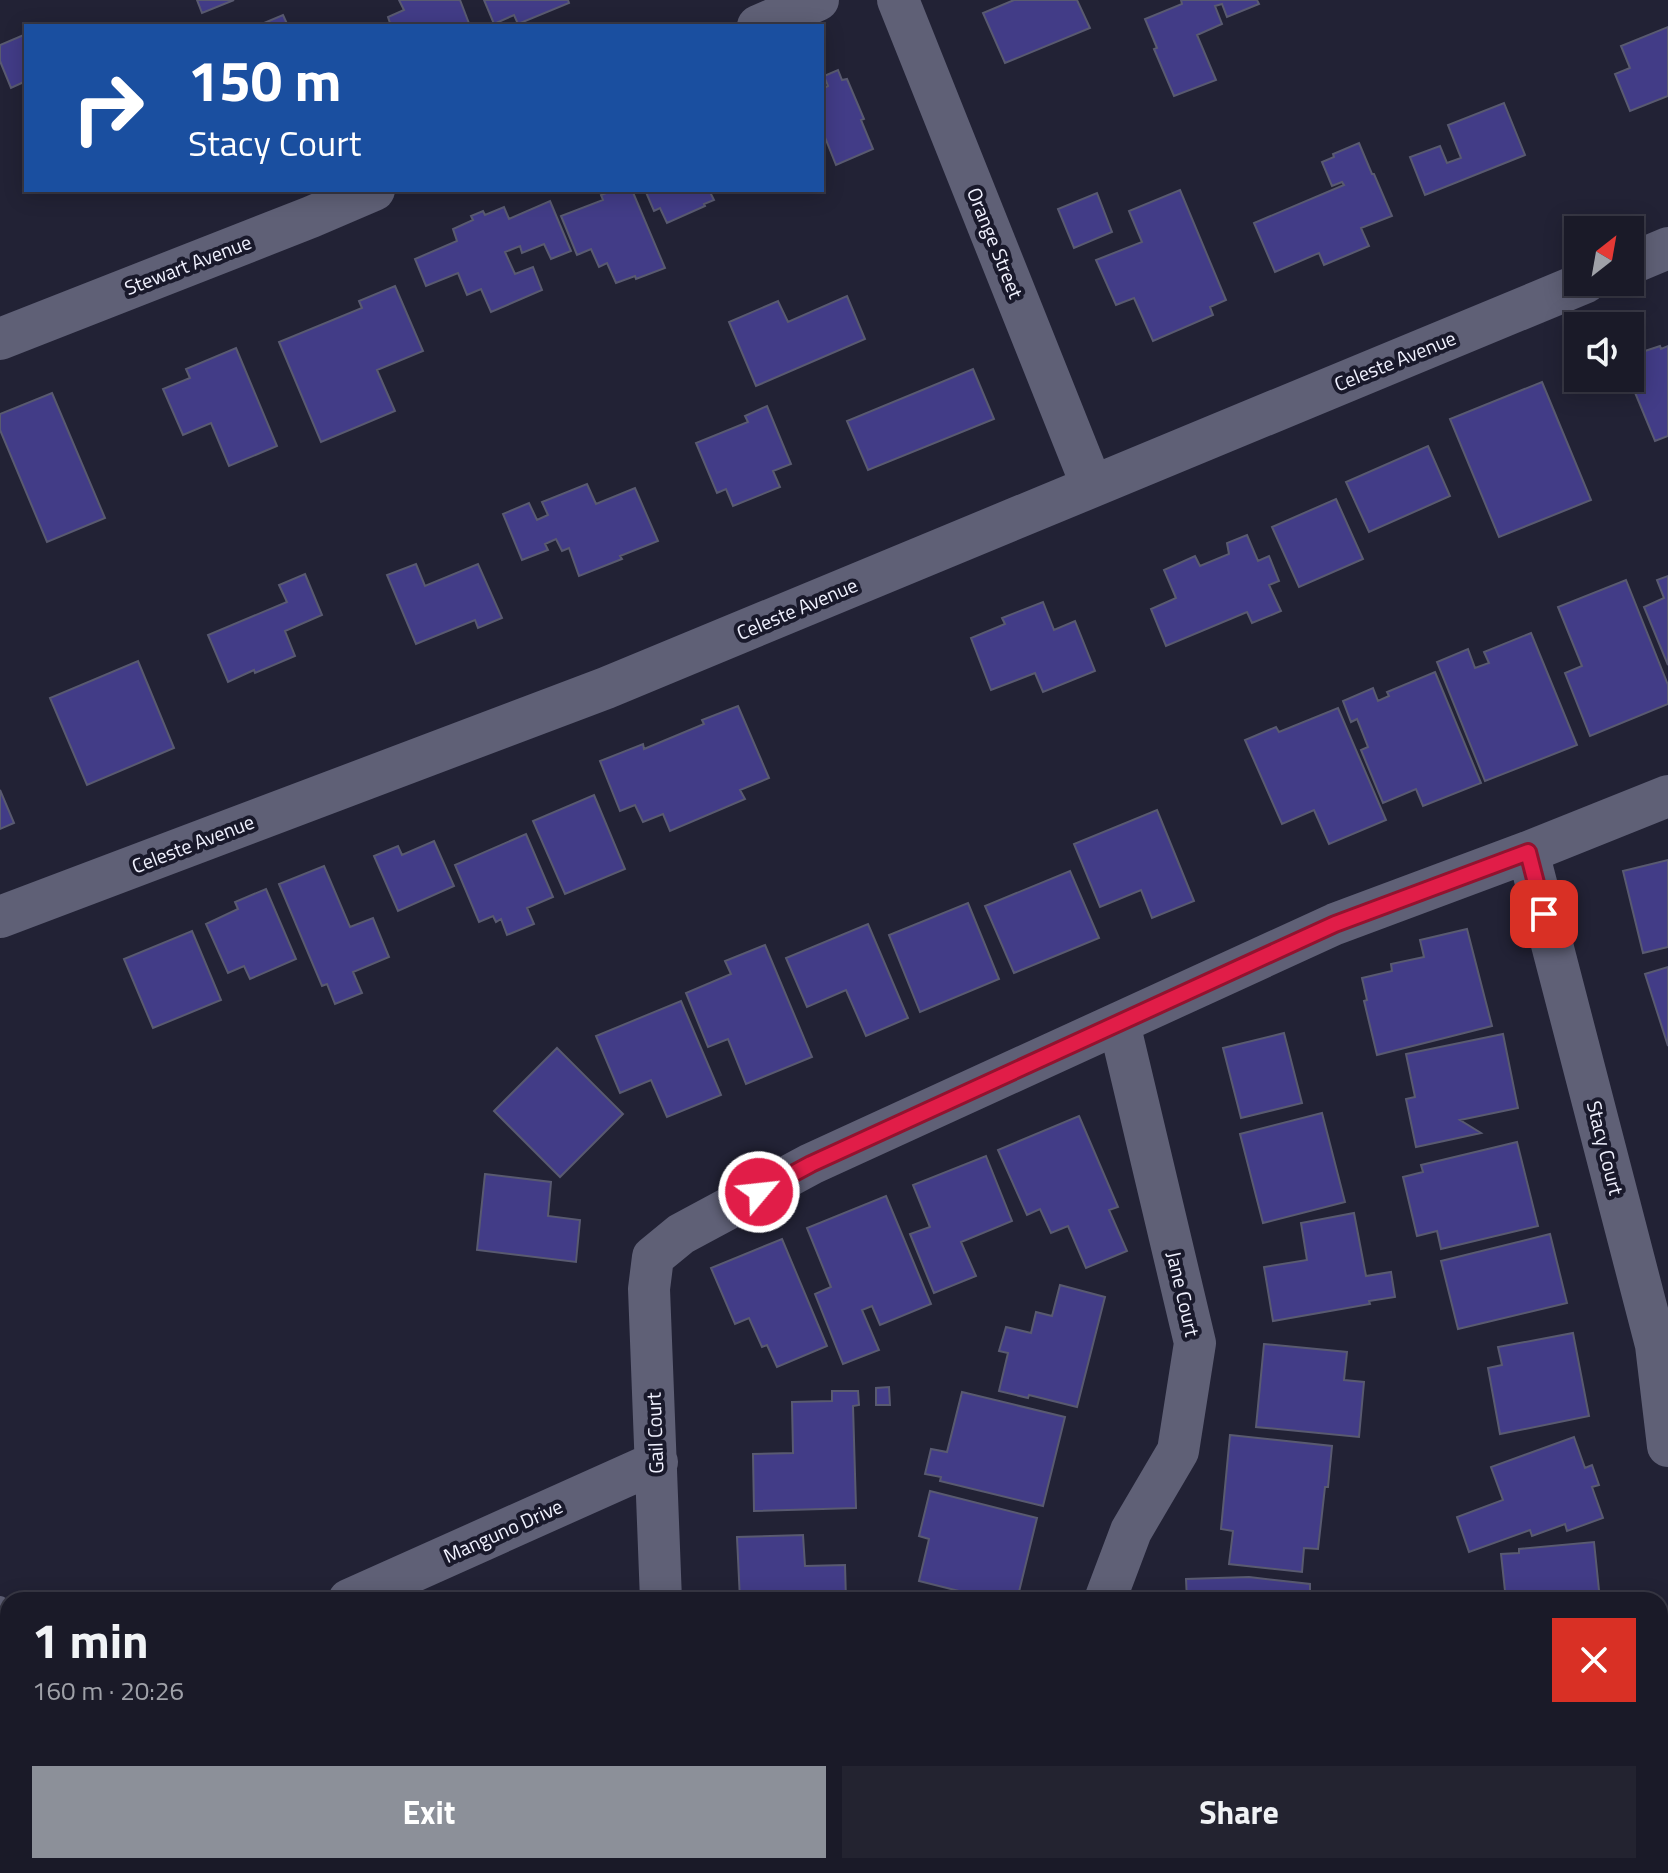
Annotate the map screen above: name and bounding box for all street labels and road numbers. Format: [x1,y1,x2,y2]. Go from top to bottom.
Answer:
street label: Orange Street [959,183,1032,303]
street label: Stewart Avenue [120,226,256,303]
street label: Celeste Avenue [1329,322,1460,399]
street label: Celeste Avenue [731,569,862,648]
street label: Celeste Avenue [127,806,259,881]
street label: Stacy Court [1579,1097,1632,1198]
street label: Jane Court [1159,1248,1208,1340]
street label: Gail Court [638,1392,671,1474]
street label: Manguno Drive [438,1490,568,1571]

